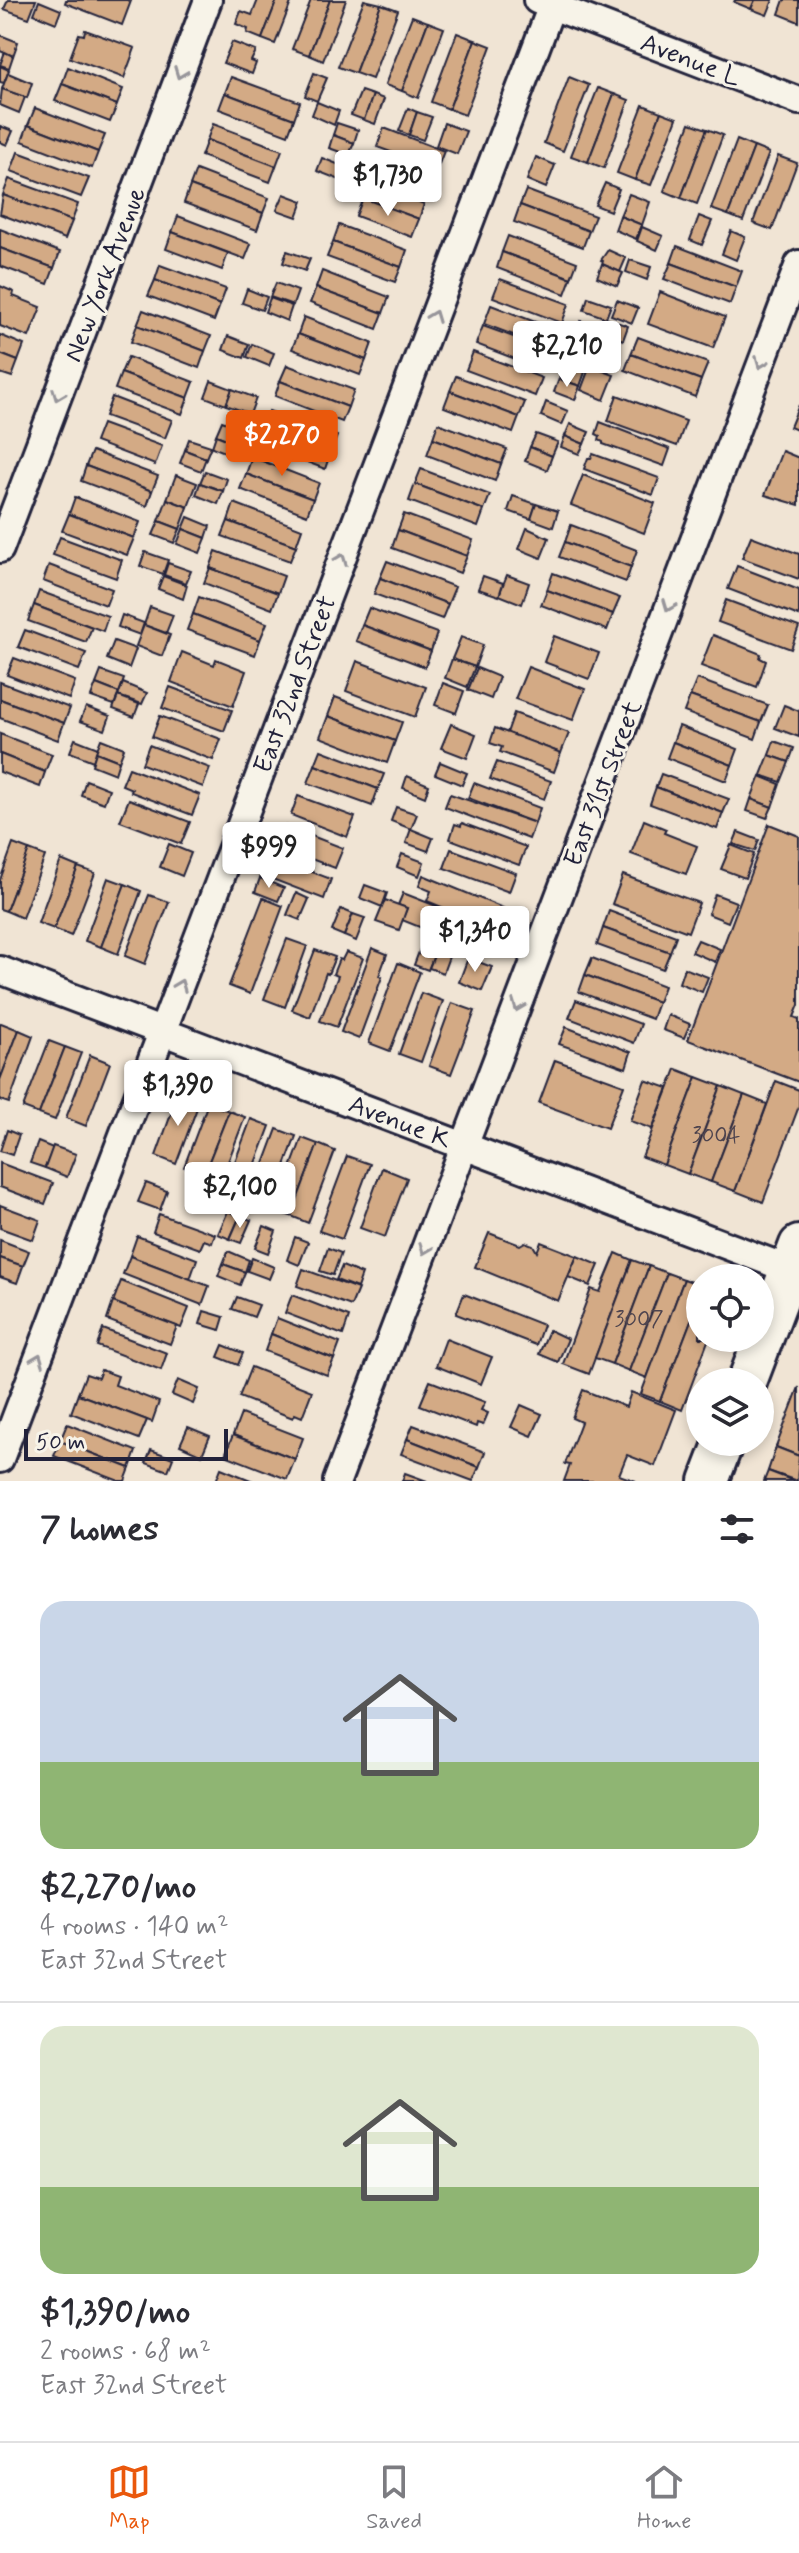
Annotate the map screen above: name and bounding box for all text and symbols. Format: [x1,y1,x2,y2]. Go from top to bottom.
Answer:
street label: Avenue L [635,26,745,95]
one-way arrow [173,65,190,79]
pin: $1,730 [323,150,453,218]
text: $1,730 [353,159,423,193]
street label: New York Avenue [57,182,155,367]
one-way arrow [424,310,441,324]
pin: $2,210 [502,321,632,389]
text: $2,210 [531,330,603,364]
one-way arrow [755,355,771,369]
one-way arrow [51,387,68,401]
pin: $2,270 [217,410,347,478]
text: $2,270 [244,419,320,453]
one-way arrow [332,553,348,567]
street label: East 32nd Street [246,591,345,778]
one-way arrow [662,598,679,612]
street label: East 31st Street [557,696,651,872]
pin: $999 [222,822,316,890]
text: $999 [240,831,298,865]
pin: $1,340 [410,906,540,974]
text: $1,340 [438,915,512,949]
one-way arrow [170,979,187,993]
one-way arrow [511,999,528,1013]
pin: $1,390 [113,1060,243,1128]
text: $1,390 [142,1069,214,1103]
street label: Avenue K [343,1088,456,1158]
house number: 3004 [692,1122,740,1150]
pin: $2,100 [175,1162,305,1230]
text: $2,100 [202,1171,278,1205]
one-way arrow [418,1241,435,1255]
map controls [686,1264,774,1456]
button: locate [686,1264,774,1352]
house number: 3007 [614,1306,664,1334]
one-way arrow [28,1353,45,1367]
button: layers [686,1368,774,1456]
scale bar [24,1425,228,1461]
text: 50 m [36,1429,85,1457]
text: 7 homes [40,1507,159,1552]
icon: filters [715,1507,759,1551]
icon: home [328,1653,472,1797]
text: $2,270/mo [40,1865,196,1910]
text: 4 rooms · 140 m² [40,1910,229,1944]
text: East 32nd Street [40,1944,227,1978]
icon: home [328,2078,472,2222]
text: $1,390/mo [40,2290,190,2335]
text: 2 rooms · 68 m² [40,2335,211,2369]
text: East 32nd Street [40,2369,227,2403]
tab: Map [107,2460,151,2536]
tab: Saved [366,2460,422,2536]
tab: Home [637,2460,692,2536]

